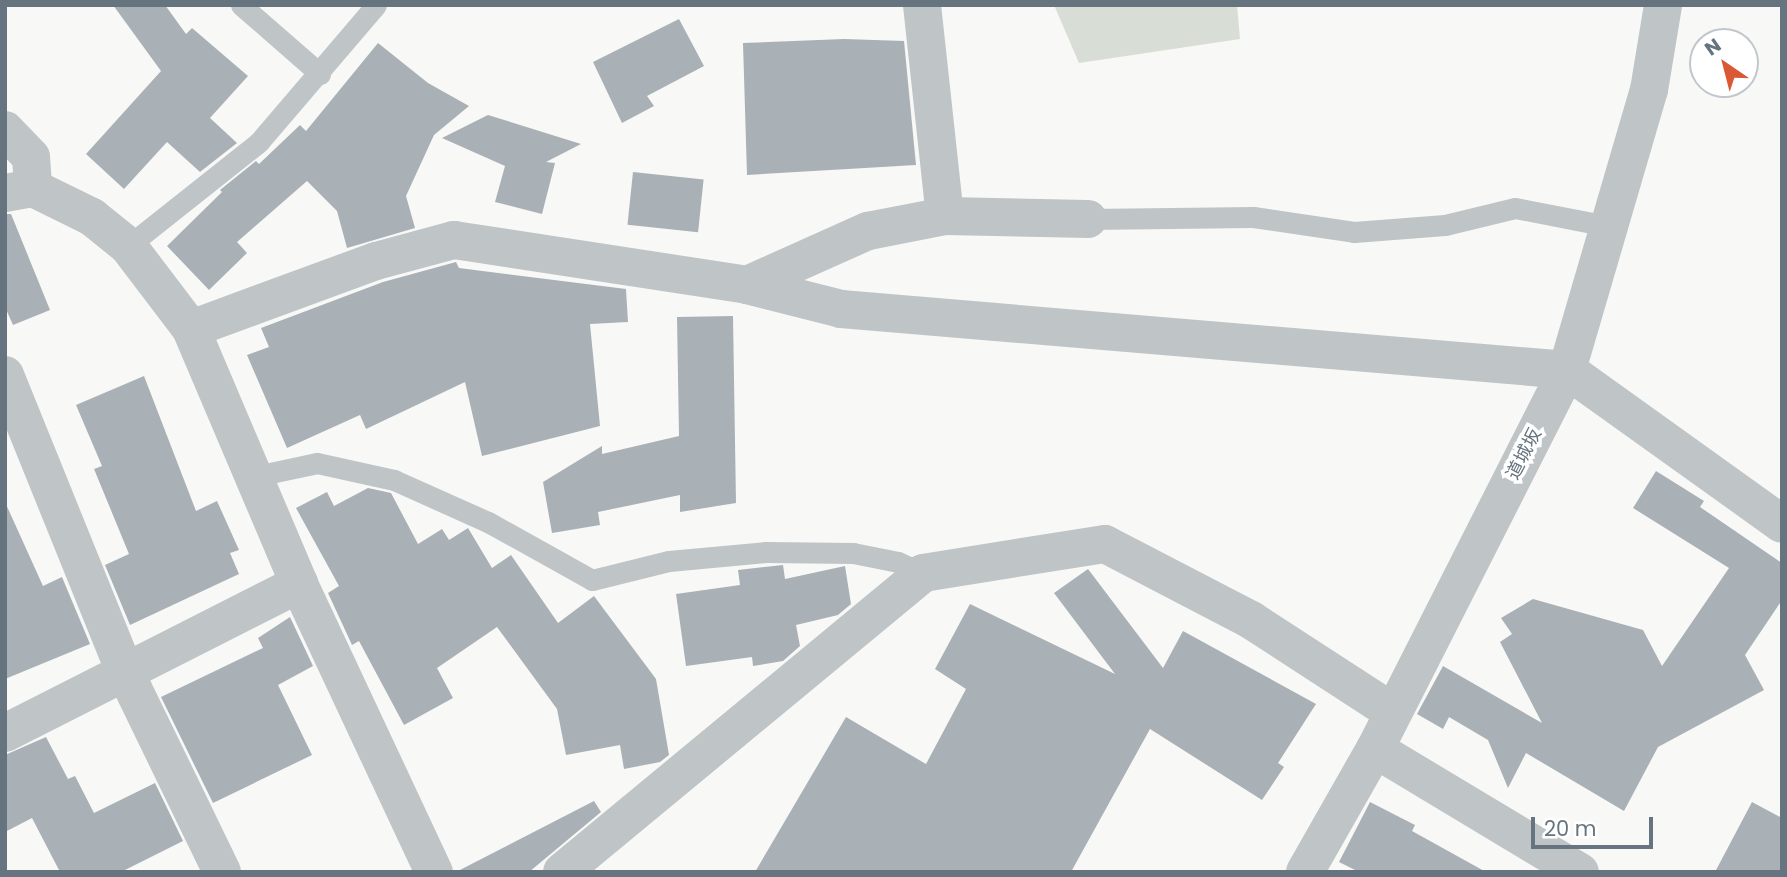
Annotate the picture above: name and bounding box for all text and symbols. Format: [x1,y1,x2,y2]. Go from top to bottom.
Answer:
north arrow [1689,28,1759,98]
text: N [1699,32,1726,62]
street label: 道城坂 [1502,425,1546,483]
scale bar [1535,804,1658,848]
text: 20 m [1544,814,1597,843]

